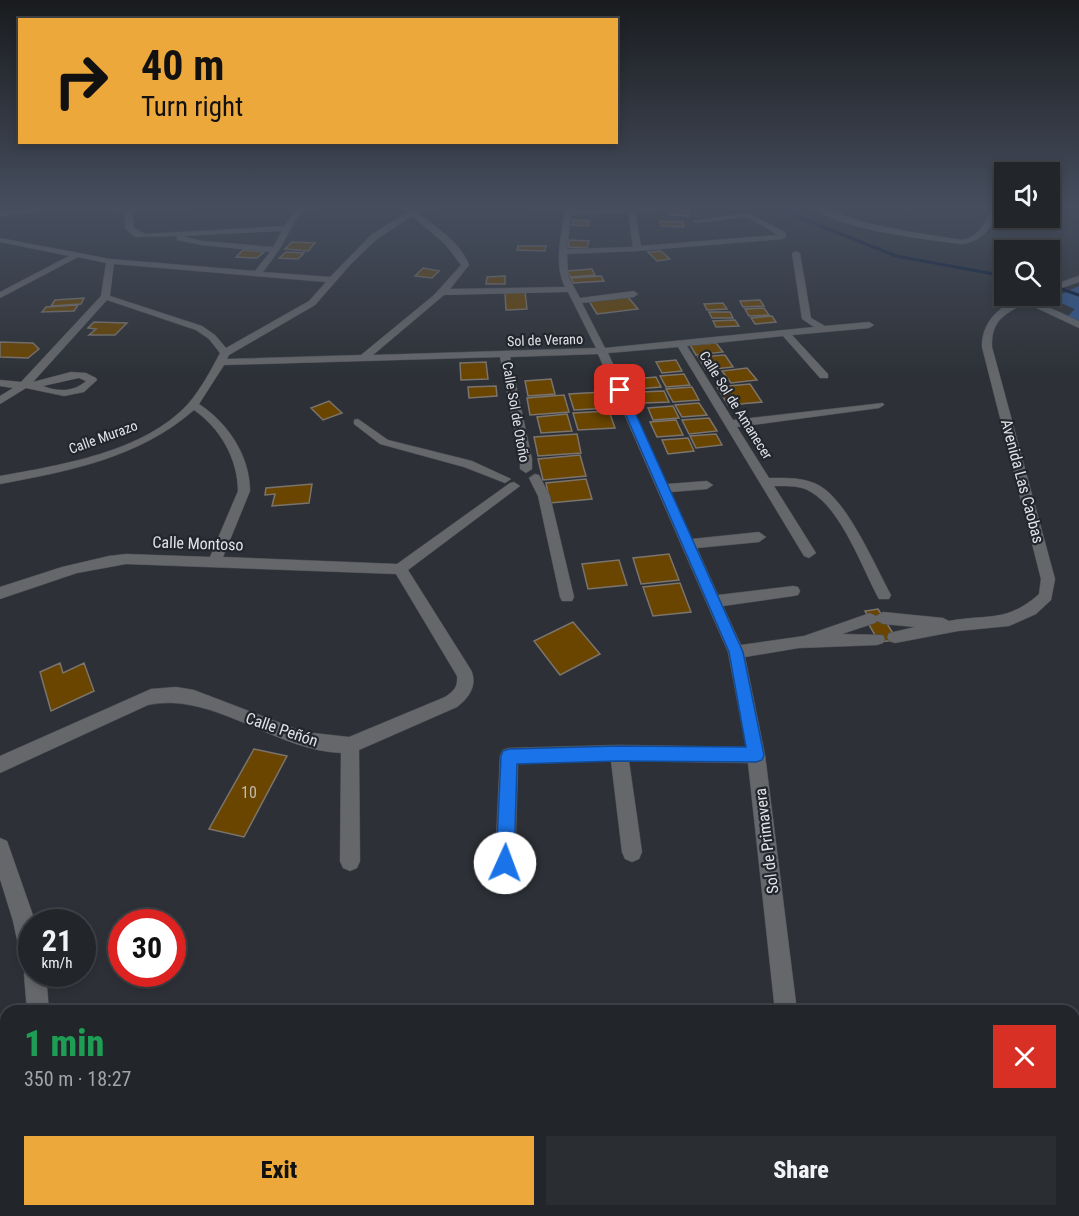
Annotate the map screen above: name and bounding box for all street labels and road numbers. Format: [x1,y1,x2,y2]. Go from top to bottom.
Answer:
street label: Sol de Verano [507,331,583,349]
street label: Calle Sol de Amanecer [696,348,776,462]
street label: Calle Sol de Otoño [499,361,533,463]
street label: Calle Murazo [66,417,140,457]
street label: Avenida Las Caobas [997,417,1048,545]
street label: Calle Montoso [152,532,244,555]
street label: Calle Peñón [243,708,320,751]
street label: Sol de Primavera [751,787,782,895]

